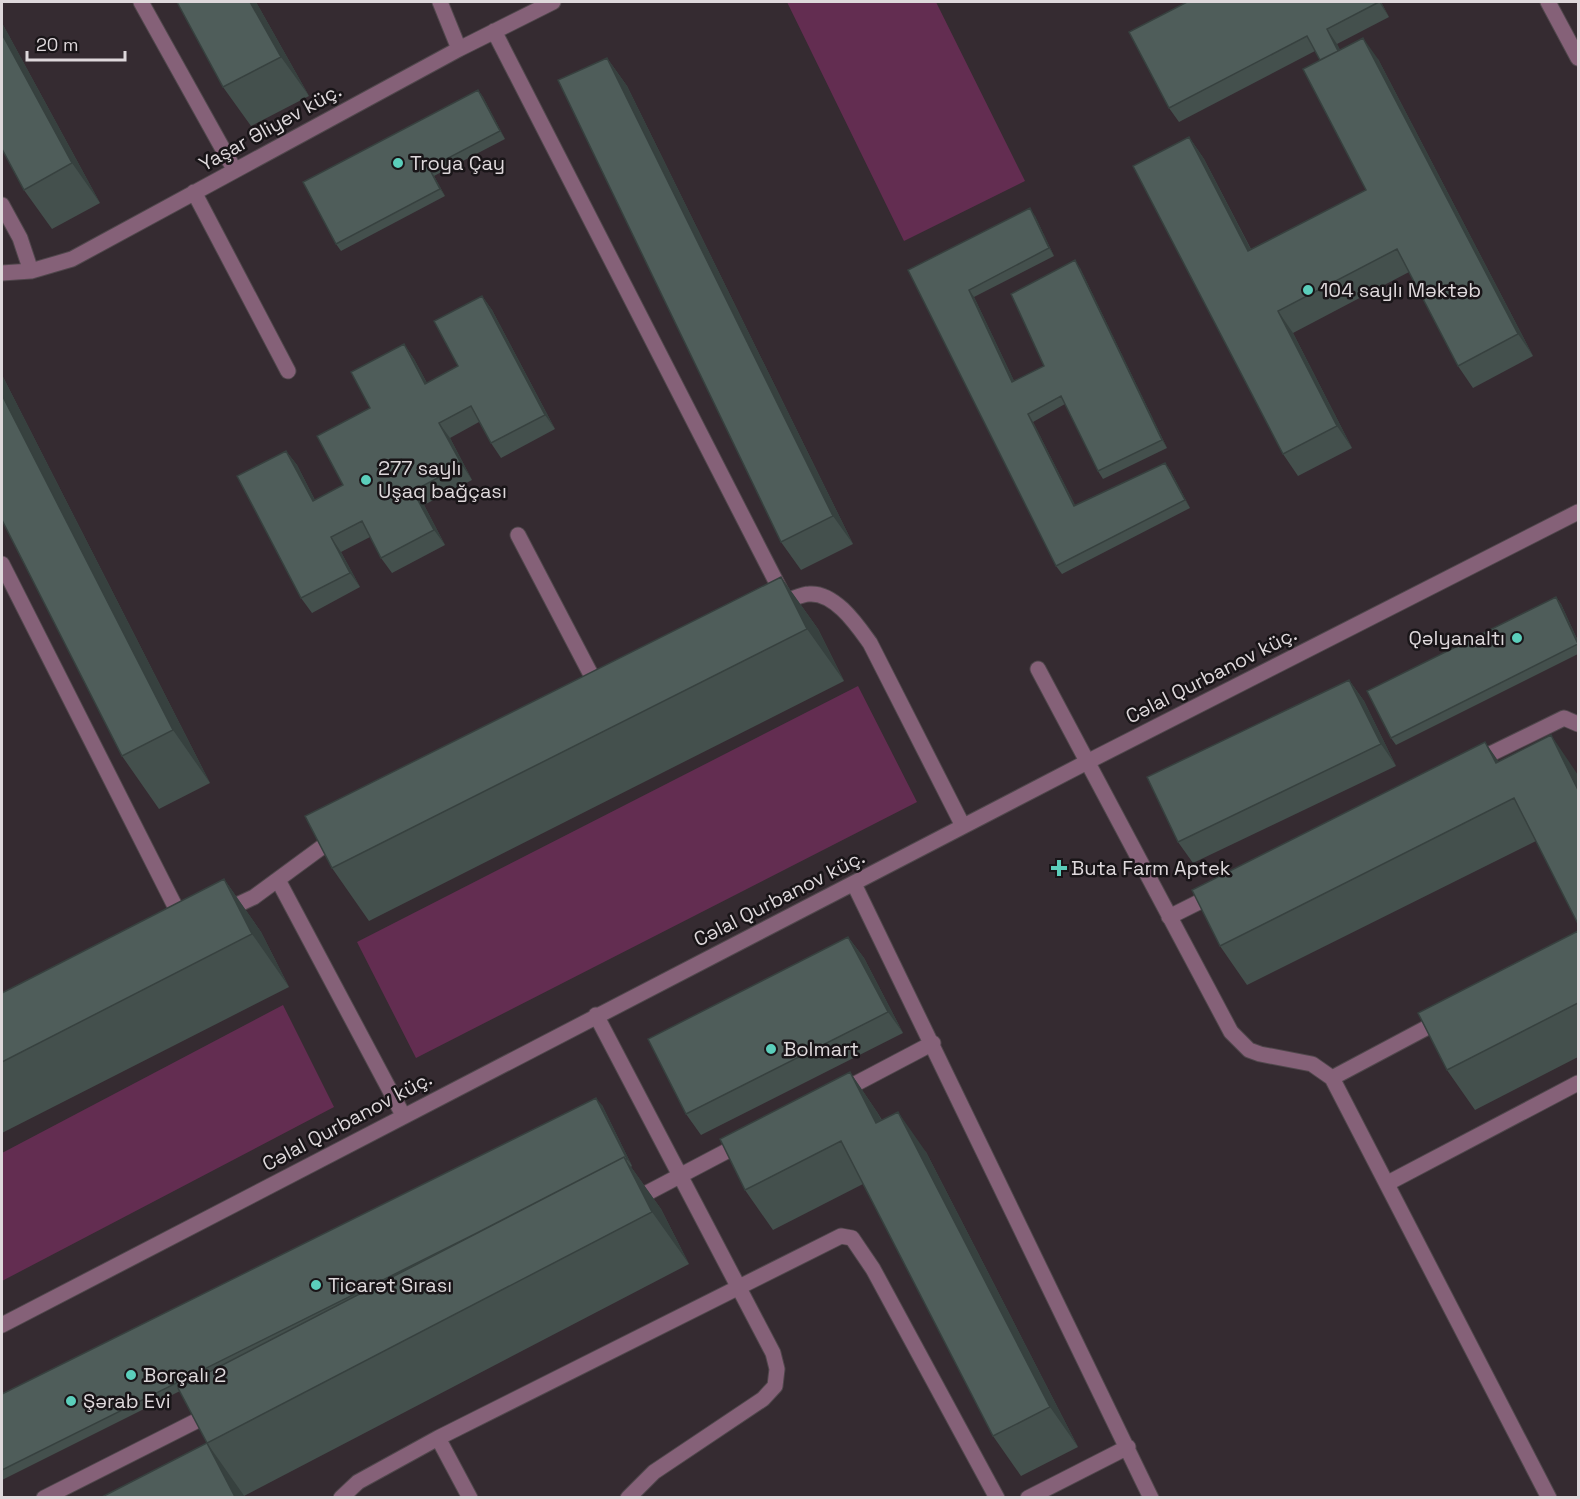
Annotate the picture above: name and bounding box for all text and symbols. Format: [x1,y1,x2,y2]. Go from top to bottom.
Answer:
scale bar [27,24,124,62]
text: 20 m [36,33,79,56]
street label: Yaşar Əliyev küç. [194,77,346,177]
place label: Troya Çay [410,150,505,176]
marker: Troya Çay [391,156,405,170]
place label: 104 saylı Məktəb [1320,277,1481,303]
marker: 104 saylı Məktəb [1301,283,1315,297]
place label: 277 saylı Uşaq bağçası [378,455,507,504]
marker: 277 saylı Uşaq bağçası [359,473,373,487]
street label: Cəlal Qurbanov küç. [1121,621,1301,729]
place label: Qəlyanaltı [1408,625,1505,651]
marker: Qəlyanaltı [1510,631,1524,645]
street label: Cəlal Qurbanov küç. [689,844,869,952]
place label: Buta Farm Aptek [1071,855,1231,881]
marker: Buta Farm Aptek [1052,861,1066,875]
place label: Bolmart [783,1036,859,1062]
marker: Bolmart [764,1042,778,1056]
street label: Cəlal Qurbanov küç. [258,1065,436,1177]
place label: Ticarət Sırası [328,1272,452,1298]
marker: Ticarət Sırası [309,1278,323,1292]
place label: Borçalı 2 [143,1362,226,1388]
marker: Borçalı 2 [124,1368,138,1382]
place label: Şərab Evi [83,1388,171,1414]
marker: Şərab Evi [64,1394,78,1408]

